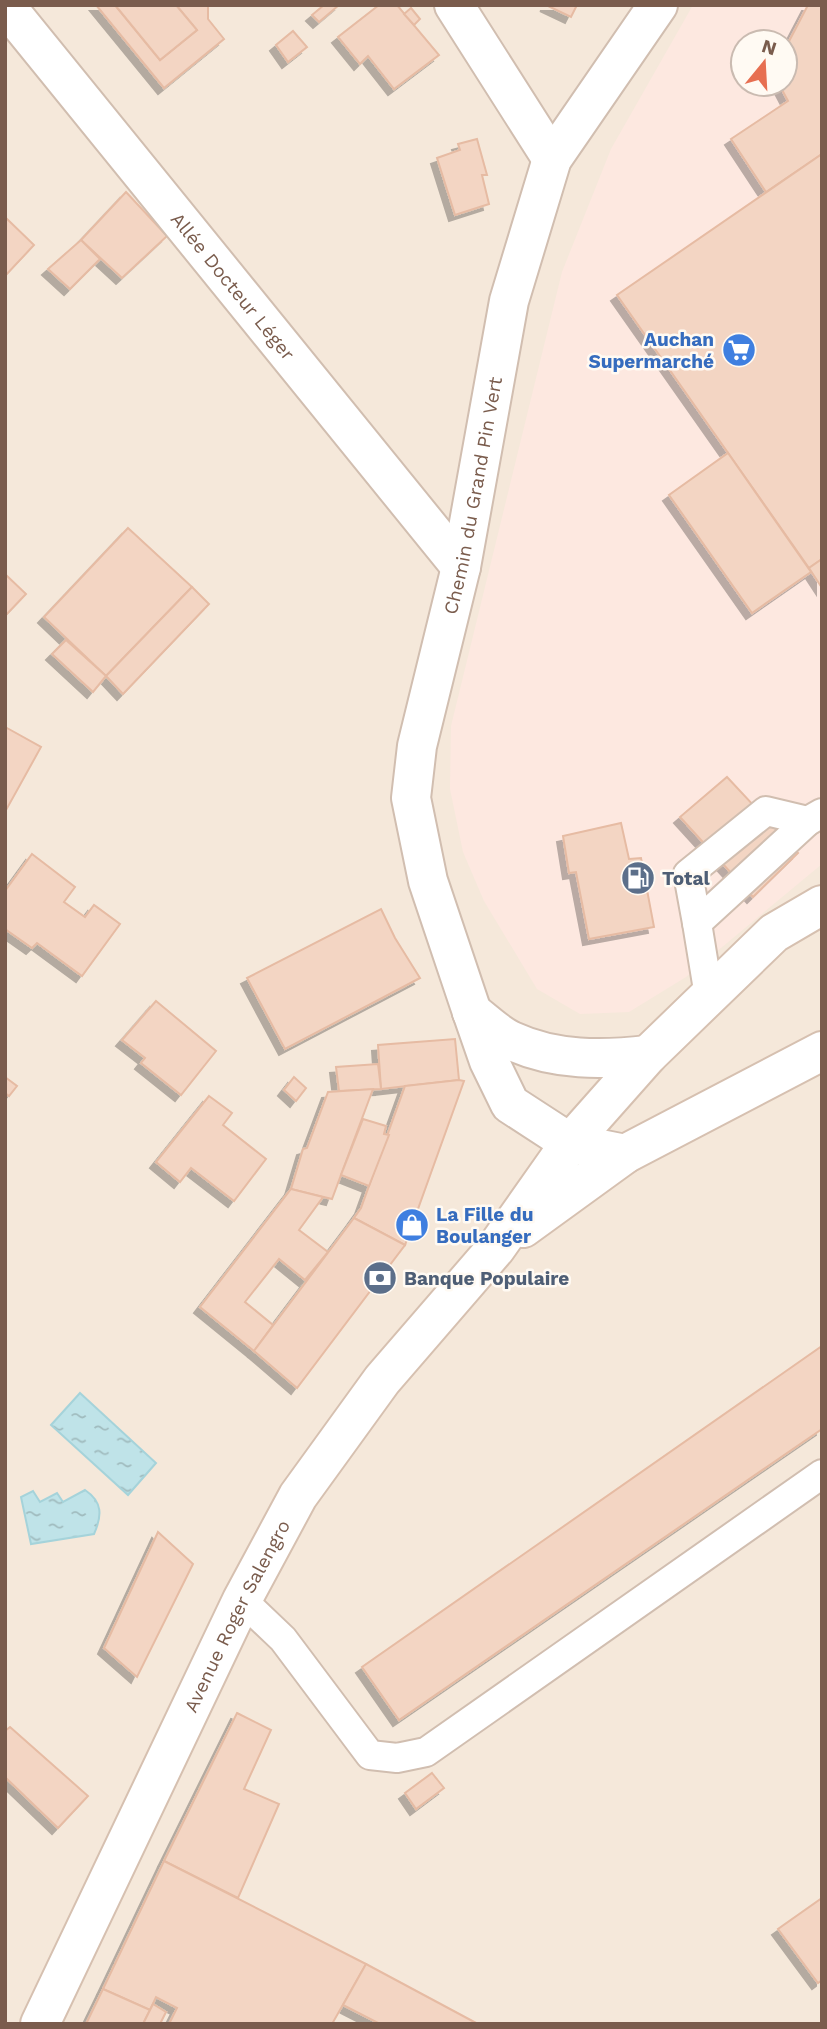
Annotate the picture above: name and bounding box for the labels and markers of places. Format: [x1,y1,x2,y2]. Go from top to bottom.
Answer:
place label: Auchan Supermarché [588,328,714,373]
supermarket icon: Auchan Supermarché [720,331,758,369]
fuel station icon: Total [619,859,657,897]
place label: Total [662,867,710,890]
place label: La Fille du Boulanger [436,1203,533,1248]
shop icon: La Fille du Boulanger [393,1206,431,1244]
bank icon: Banque Populaire [361,1259,399,1297]
place label: Banque Populaire [404,1267,569,1290]

